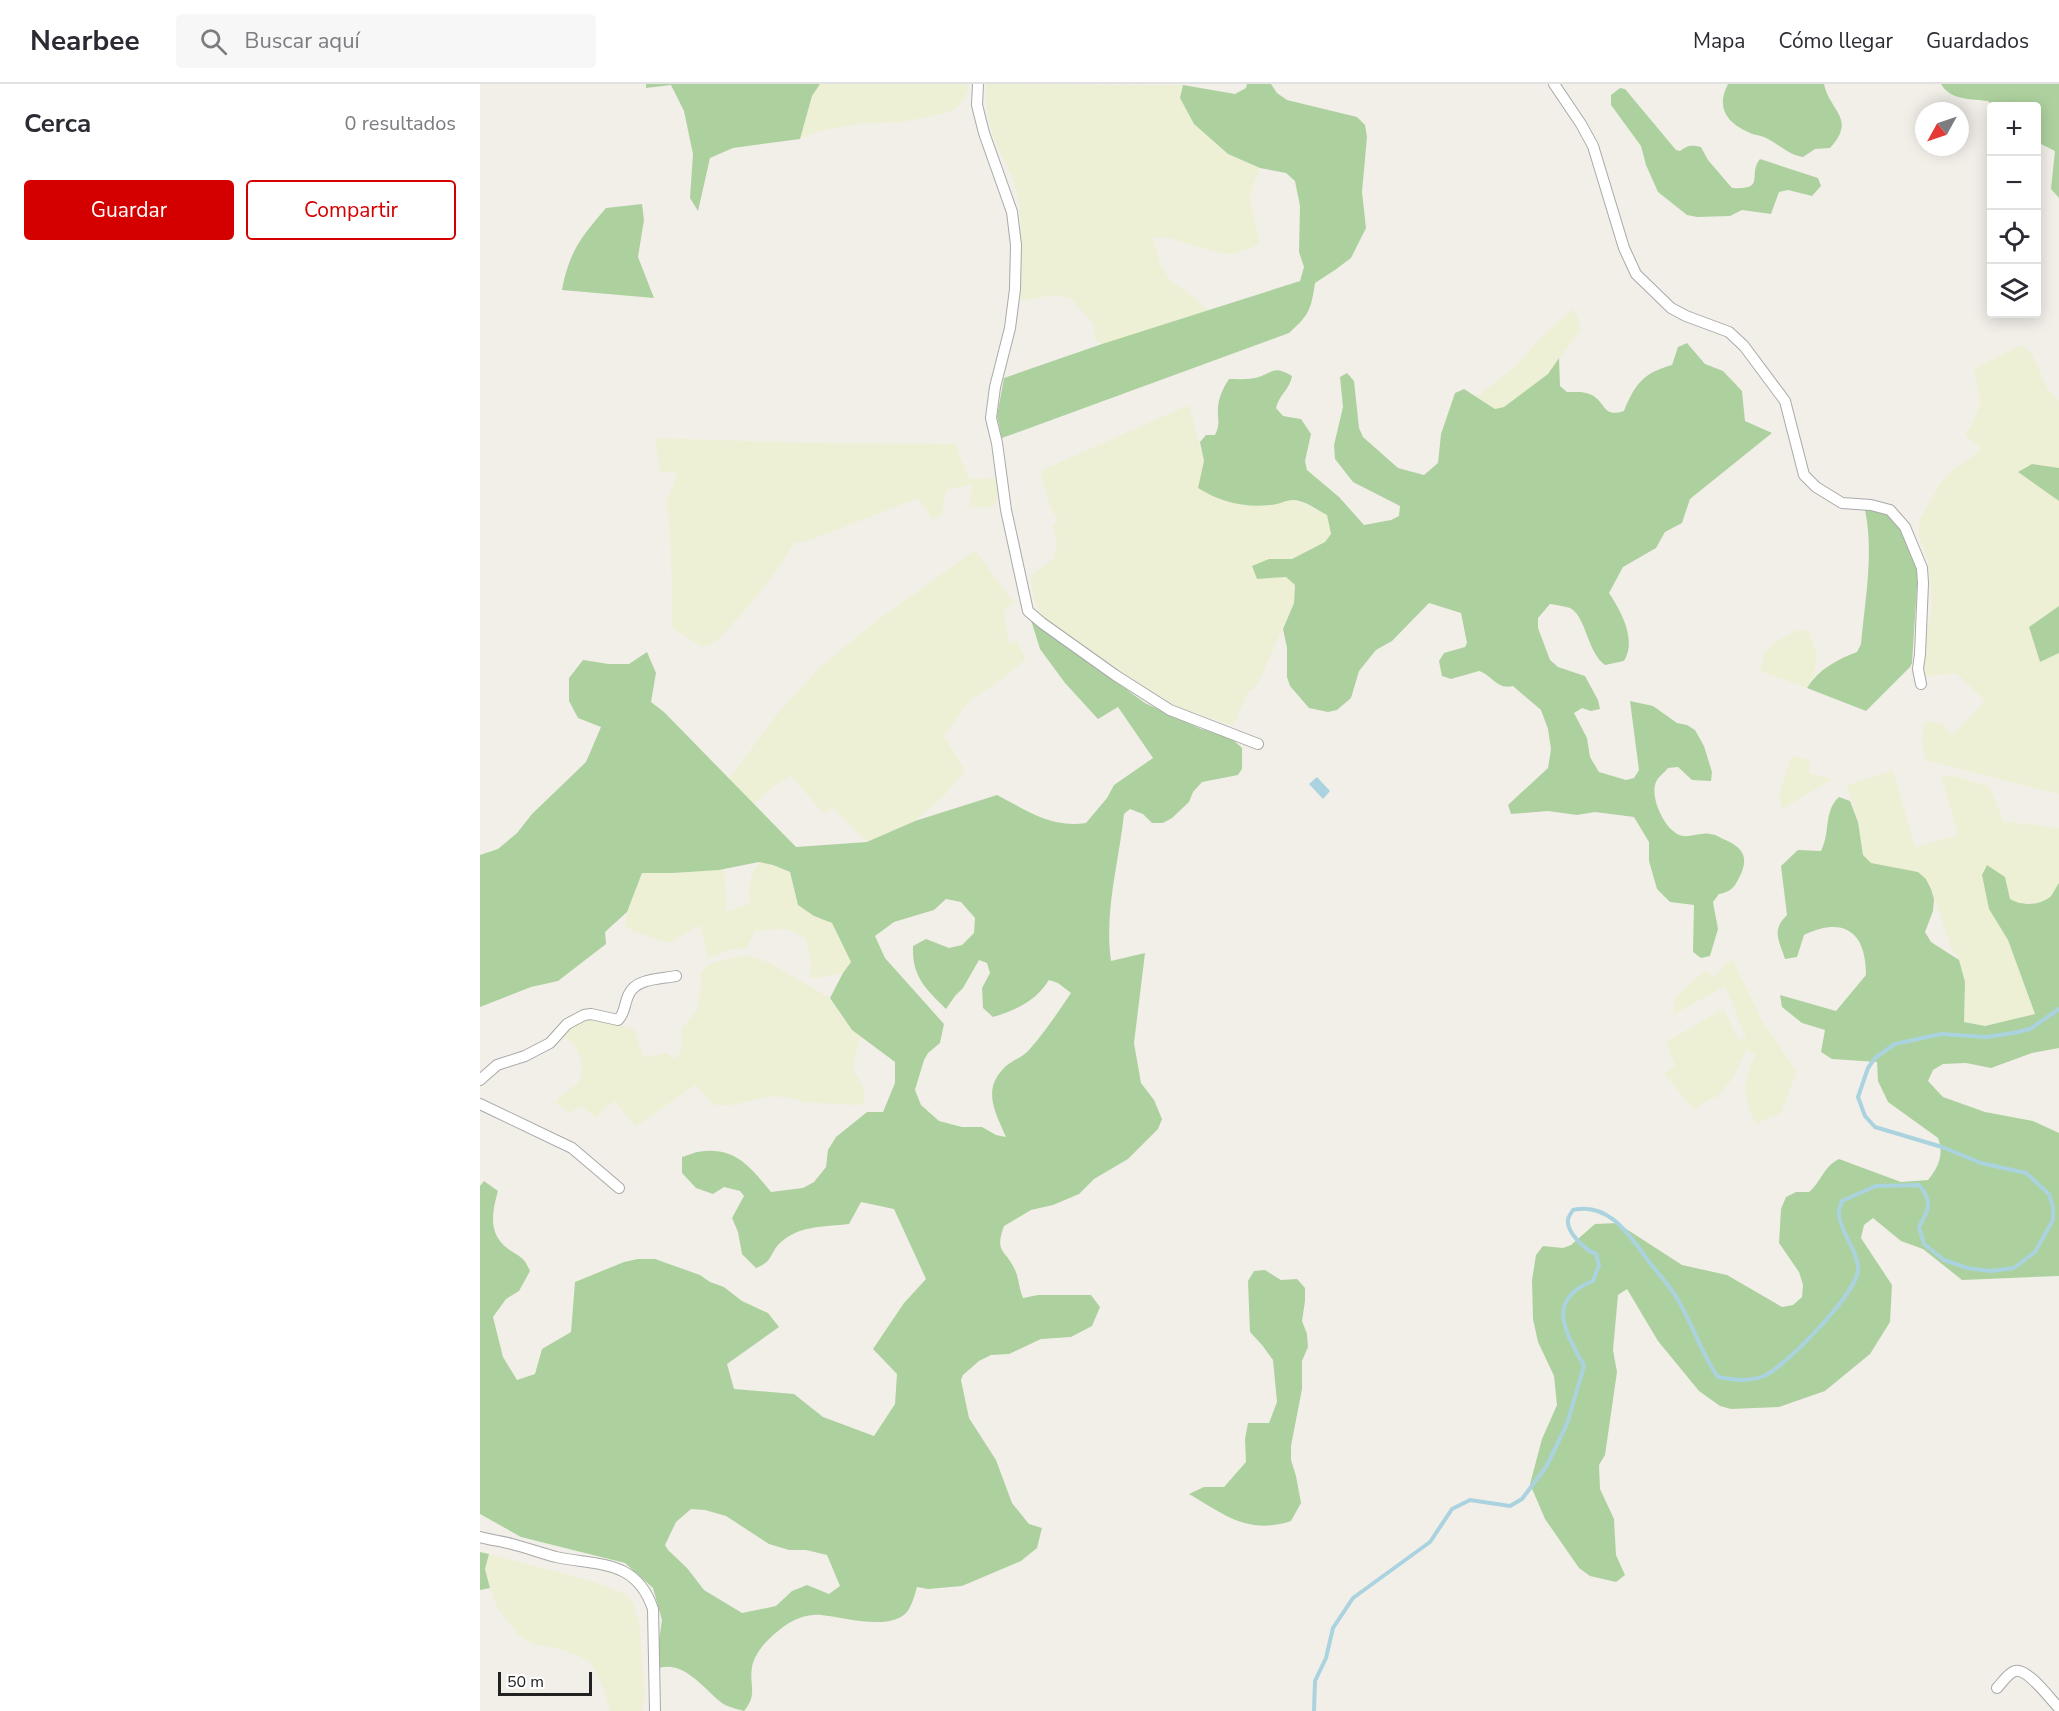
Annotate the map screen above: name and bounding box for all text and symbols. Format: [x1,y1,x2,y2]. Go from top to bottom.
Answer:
search box [176,14,596,68]
text: Nearbee [30,22,140,60]
icon: search [197,25,230,58]
text: Buscar aquí [245,26,360,56]
text: Mapa [1693,27,1745,55]
text: Cómo llegar [1778,27,1893,55]
text: Guardados [1926,27,2029,55]
north arrow [1915,102,1969,156]
map controls [1987,102,2041,318]
button: + [1987,102,2041,156]
text: Cerca [24,106,91,141]
text: 0 resultados [345,110,456,137]
button: − [1987,156,2041,210]
button: Guardar [24,180,234,240]
button: Compartir [246,180,456,240]
button: locate [1987,210,2041,264]
button: layers [1987,264,2041,318]
scale bar [498,1669,592,1696]
text: 50 m [507,1671,544,1693]

